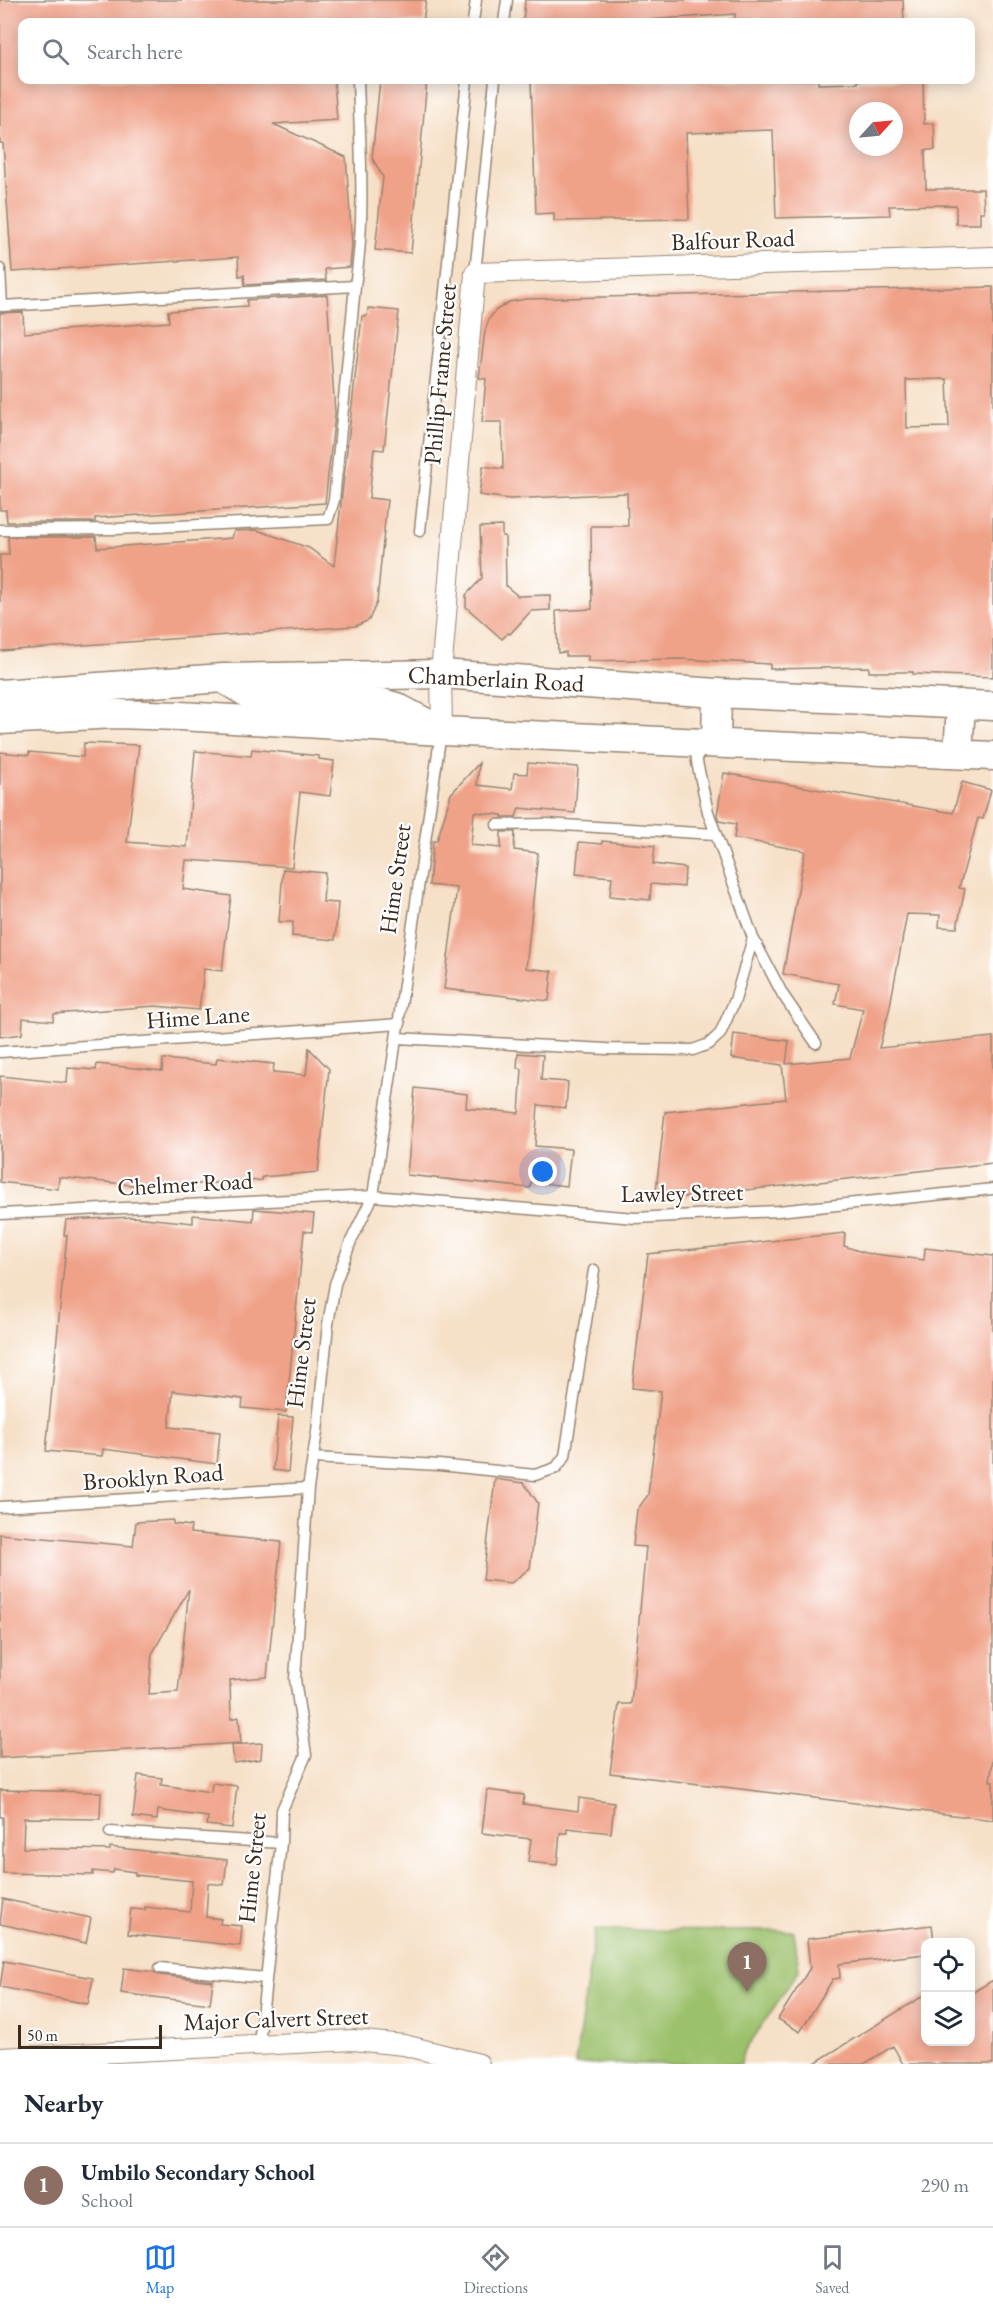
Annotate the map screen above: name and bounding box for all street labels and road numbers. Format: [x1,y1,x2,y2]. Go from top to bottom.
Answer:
street label: Balfour Road [670,222,796,257]
street label: Phillip Frame Street [416,282,463,466]
street label: Chamberlain Road [407,658,586,699]
street label: Hime Street [371,821,418,936]
street label: Hime Lane [145,997,251,1036]
street label: Chelmer Road [116,1164,254,1203]
street label: Lawley Street [620,1176,744,1209]
street label: Hime Street [278,1296,323,1410]
street label: Brooklyn Road [82,1456,225,1497]
street label: Hime Street [230,1811,273,1925]
street label: Major Calvert Street [183,2000,370,2037]

